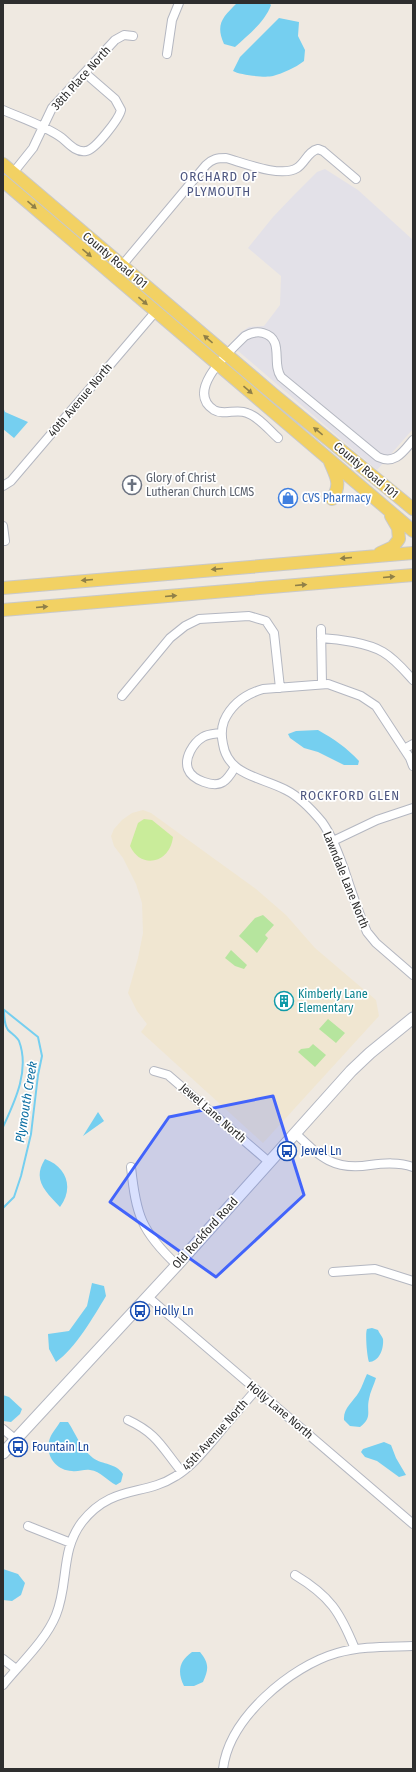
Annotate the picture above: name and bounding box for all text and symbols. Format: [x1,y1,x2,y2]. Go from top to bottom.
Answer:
street label: 38th Place North [49,43,113,113]
district label: ORCHARD OF PLYMOUTH [180,169,258,199]
one-way arrow [27,201,37,210]
street label: County Road 101 [80,229,150,291]
one-way arrow [82,248,92,257]
one-way arrow [138,296,148,305]
one-way arrow [202,334,213,343]
street label: 40th Avenue North [45,360,115,440]
one-way arrow [243,386,254,395]
one-way arrow [313,427,324,435]
street label: County Road 101 [331,439,401,501]
place label: Glory of Christ Lutheran Church LCMS [146,471,254,499]
church icon: Glory of Christ Lutheran Church LCMS [121,474,143,496]
shop icon: CVS Pharmacy [277,487,299,509]
place label: CVS Pharmacy [302,491,371,505]
one-way arrow [340,555,352,562]
one-way arrow [211,566,223,573]
one-way arrow [383,574,395,581]
one-way arrow [81,577,93,584]
one-way arrow [295,581,307,588]
one-way arrow [165,592,177,599]
one-way arrow [36,603,48,610]
district label: ROCKFORD GLEN [300,788,400,803]
street label: Lawndale Lane North [320,829,372,931]
place label: Kimberly Lane Elementary [298,987,368,1015]
building icon: Kimberly Lane Elementary [273,990,295,1012]
water label: Plymouth Creek [12,1060,40,1144]
street label: Jewel Lane North [177,1080,249,1146]
bus stop icon: Jewel Ln [276,1140,298,1162]
place label: Jewel Ln [301,1144,342,1158]
street label: Old Rockford Road [169,1194,241,1272]
bus stop icon: Holly Ln [129,1300,151,1322]
place label: Holly Ln [154,1304,194,1318]
street label: Holly Lane North [244,1378,316,1442]
street label: 45th Avenue North [179,1396,251,1474]
bus stop icon: Fountain Ln [7,1436,29,1458]
place label: Fountain Ln [32,1440,89,1454]

